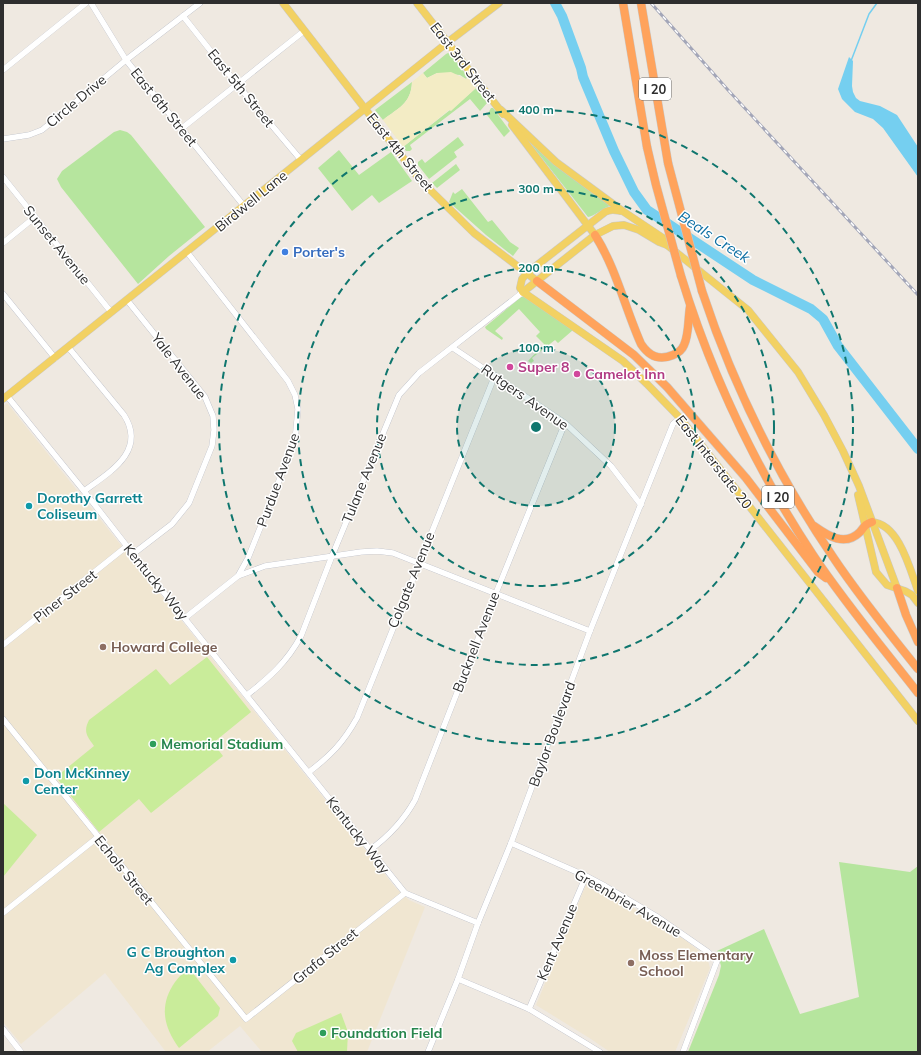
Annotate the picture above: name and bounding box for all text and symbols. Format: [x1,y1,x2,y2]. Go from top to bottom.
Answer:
street label: East 3rd Street [426,19,500,105]
street label: East 5th Street [204,45,278,131]
street label: East 6th Street [127,64,201,150]
street label: Circle Drive [42,71,110,131]
road number: I 20 [639,78,671,100]
text: 400 m [518,102,554,117]
street label: East 4th Street [363,109,437,195]
street label: Birdwell Lane [211,166,291,236]
text: 300 m [518,181,554,196]
street label: Sunset Avenue [20,202,94,288]
water label: Beals Creek [675,206,755,268]
place label: Porter's [293,243,345,261]
marker: Porter's [280,247,290,257]
text: 200 m [518,260,554,275]
street label: Yale Avenue [147,328,210,403]
text: 100 m [518,340,554,355]
place label: Super 8 [518,358,569,376]
street label: Rutgers Avenue [478,360,572,434]
marker: Super 8 [505,362,515,372]
place label: Camelot Inn [585,365,665,383]
marker: Camelot Inn [572,369,582,379]
street label: East Interstate 20 [672,411,756,513]
centre of rings [529,420,543,434]
street label: Tulane Avenue [338,430,390,526]
street label: Purdue Avenue [253,431,303,529]
road number: I 20 [762,486,794,508]
place label: Dorothy Garrett Coliseum [37,489,143,523]
marker: Dorothy Garrett Coliseum [24,501,34,511]
street label: Colgate Avenue [384,529,438,631]
street label: Kentucky Way [120,540,193,624]
street label: Piner Street [30,566,100,626]
street label: Bucknell Avenue [448,589,504,695]
place label: Howard College [111,638,218,656]
marker: Howard College [98,642,108,652]
street label: Baylor Boulevard [525,679,579,789]
place label: Memorial Stadium [161,735,283,753]
marker: Memorial Stadium [148,739,158,749]
place label: Don McKinney Center [34,764,130,798]
marker: Don McKinney Center [21,776,31,786]
street label: Kentucky Way [322,793,394,878]
street label: Echols Street [91,832,157,908]
street label: Greenbrier Avenue [571,865,685,941]
street label: Kent Avenue [533,901,581,983]
street label: Grafa Street [289,924,361,988]
place label: G C Broughton Ag Complex [127,943,225,977]
place label: Moss Elementary School [639,946,754,980]
marker: G C Broughton Ag Complex [228,955,238,965]
marker: Moss Elementary School [626,958,636,968]
place label: Foundation Field [331,1024,442,1042]
marker: Foundation Field [318,1028,328,1038]

